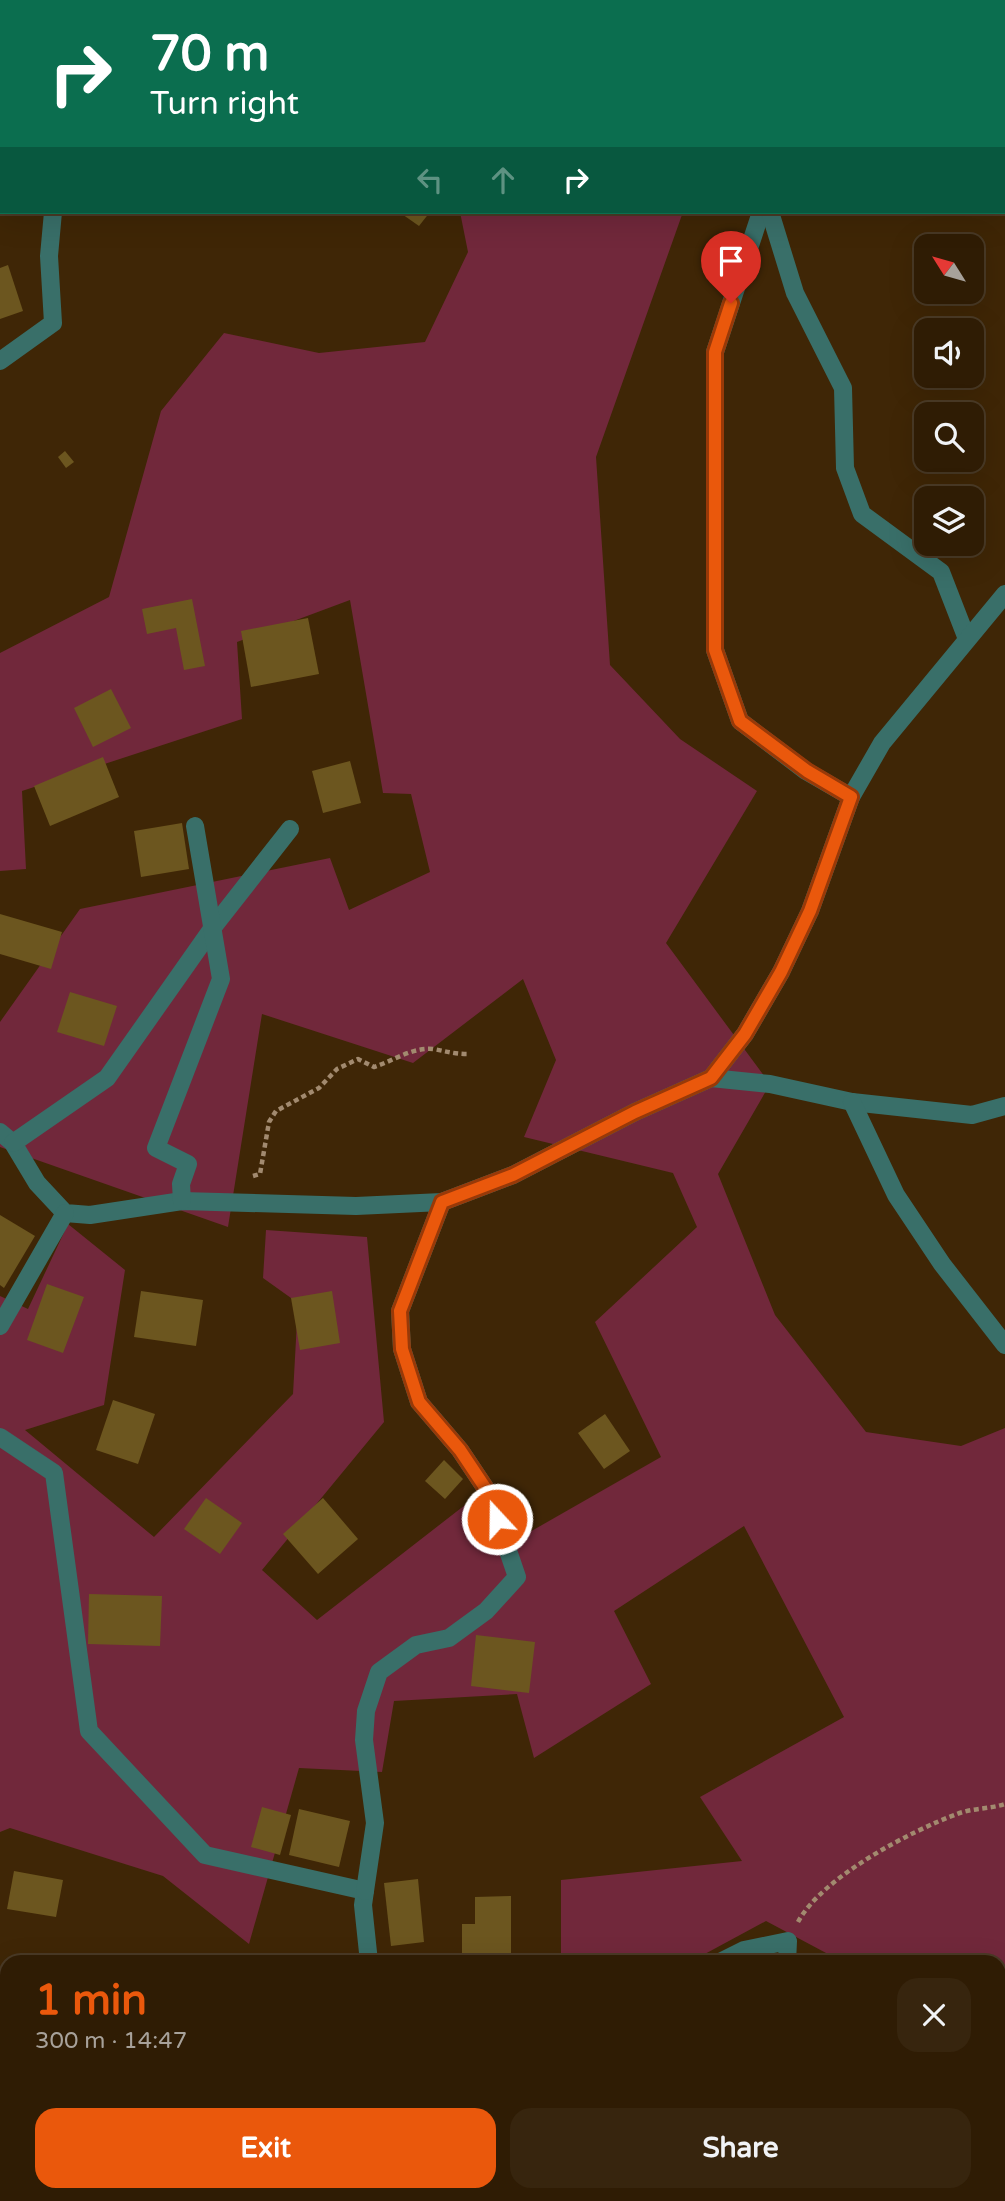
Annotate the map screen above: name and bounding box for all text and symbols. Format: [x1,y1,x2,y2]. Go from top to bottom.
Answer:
text: 70 m [150,25,269,84]
icon: right [35,28,126,119]
text: Turn right [150,85,299,123]
icon: left [411,161,449,199]
icon: ahead [484,161,522,199]
icon: right [557,161,595,199]
pin [701,231,761,303]
north arrow [914,234,984,304]
map controls [914,234,984,556]
icon: arrive [712,242,750,280]
button: sound [914,318,984,388]
button: search [914,402,984,472]
button: layers [914,486,984,556]
position arrow [460,1482,534,1556]
text: 1 min [35,1975,147,2026]
button: close [897,1978,971,2052]
text: 300 m · 14:47 [35,2027,187,2055]
button: Exit [35,2108,496,2188]
button: Share [510,2108,971,2188]

